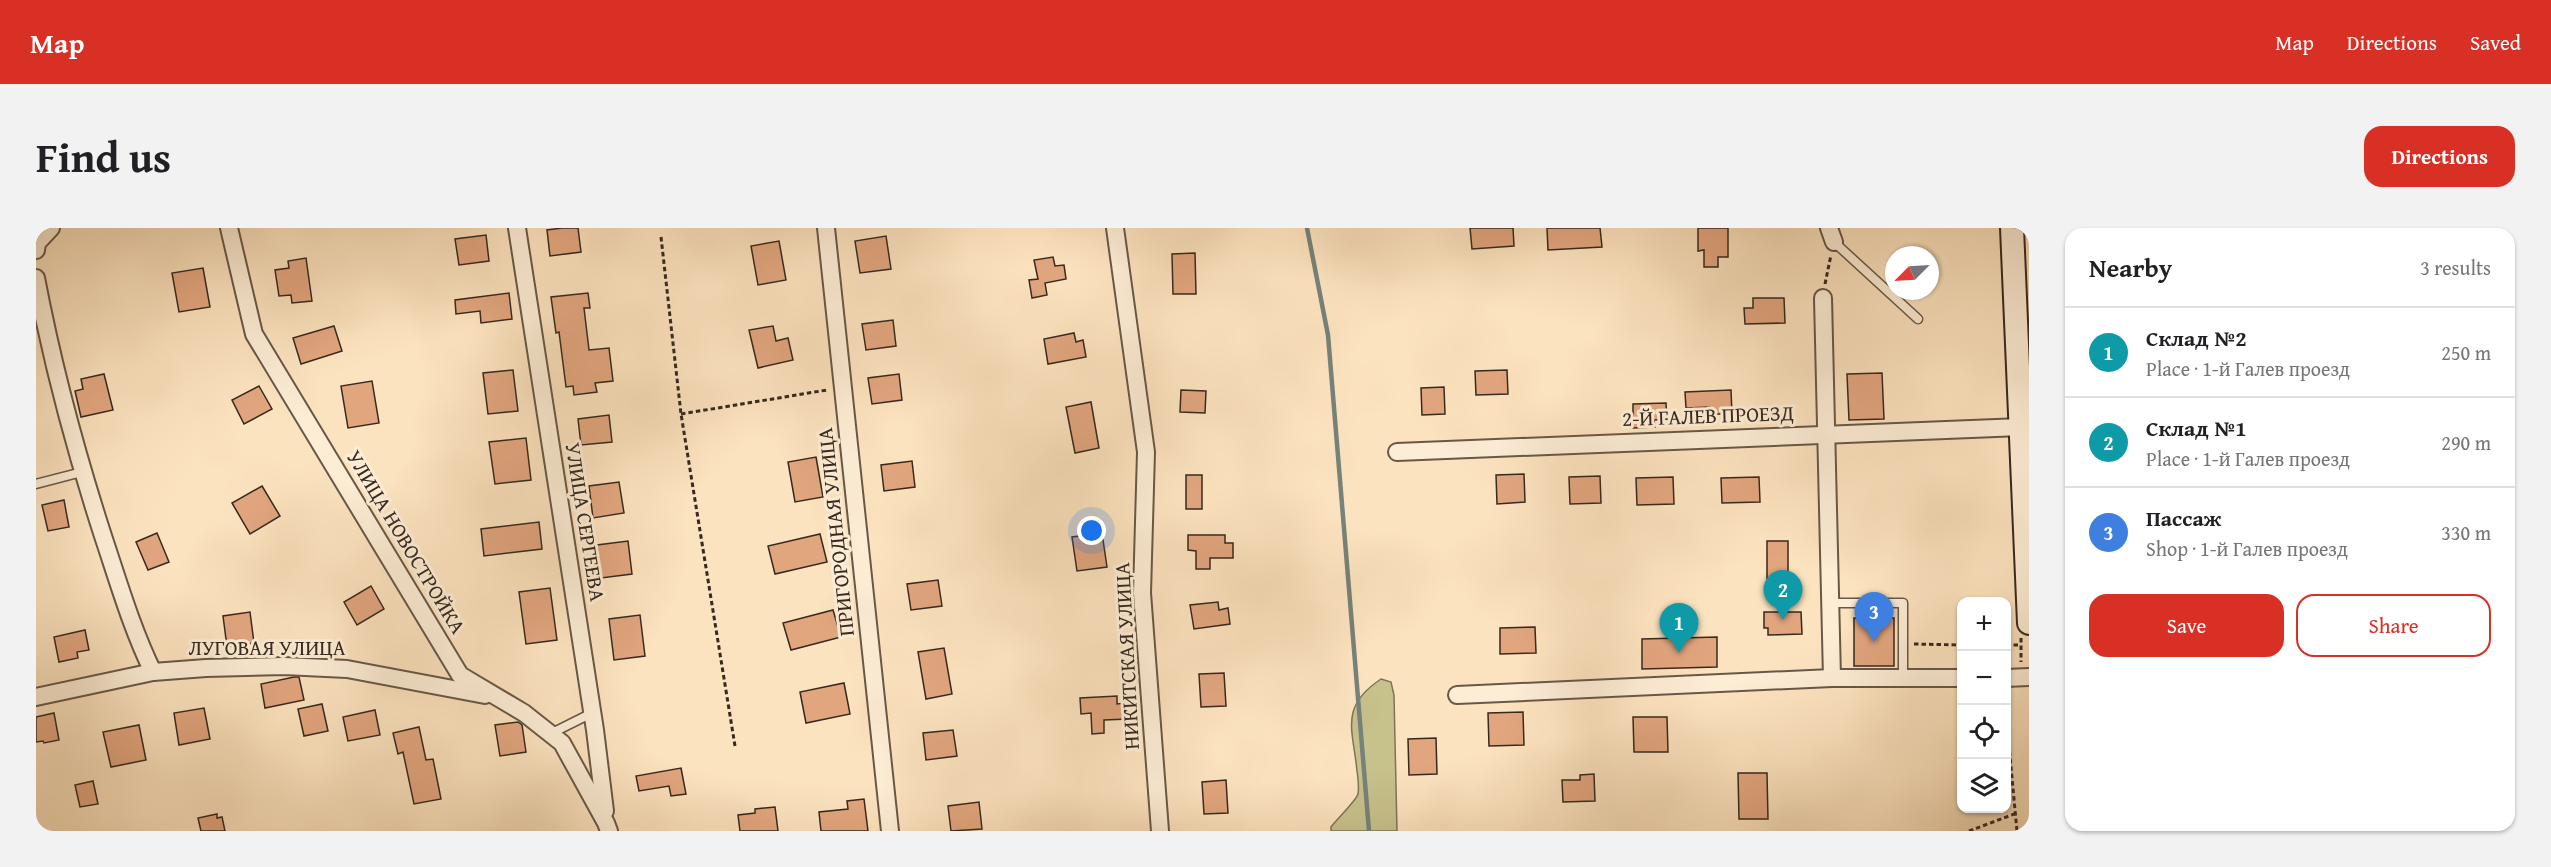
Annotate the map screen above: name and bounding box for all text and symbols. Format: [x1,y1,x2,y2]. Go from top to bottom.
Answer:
text: Map [30,22,84,63]
text: Map [2275,27,2314,58]
text: Directions [2347,27,2437,58]
text: Saved [2470,27,2521,58]
text: Find us [36,126,171,187]
button: Directions [2364,126,2515,187]
north arrow [1885,246,1939,300]
text: Nearby [2089,248,2172,287]
text: 3 results [2420,253,2491,282]
text: Склад №2 [2146,322,2247,354]
text: 1 [2103,338,2114,367]
text: 250 m [2441,338,2491,367]
text: Place · 1-й Галев проезд [2146,354,2350,383]
street label: 2-Й ГАЛЕВ ПРОЕЗД [1622,397,1794,434]
text: Склад №1 [2146,412,2247,444]
street label: ПРИГОРОДНАЯ УЛИЦА [809,426,862,638]
text: 2 [2103,428,2114,457]
text: 290 m [2441,428,2491,457]
street label: УЛИЦА СЕРГЕЕВА [558,440,613,604]
street label: УЛИЦА НОВОСТРОЙКА [339,444,474,640]
text: Place · 1-й Галев проезд [2146,444,2350,473]
text: Пассаж [2146,502,2221,534]
your location [1077,516,1106,545]
text: 3 [2103,518,2114,547]
text: 330 m [2441,518,2491,547]
text: Shop · 1-й Галев проезд [2146,534,2348,563]
street label: НИКИТСКАЯ УЛИЦА [1106,561,1147,750]
pin: 2 [1764,570,1802,620]
pin: 3 [1854,592,1894,642]
button: Save [2089,594,2284,657]
button: Share [2296,594,2491,657]
map controls [1957,597,2011,813]
button: + [1957,597,2011,651]
pin: 1 [1660,604,1698,653]
street label: ЛУГОВАЯ УЛИЦА [188,632,346,663]
button: − [1957,651,2011,705]
button: locate [1957,705,2011,759]
button: layers [1957,759,2011,813]

